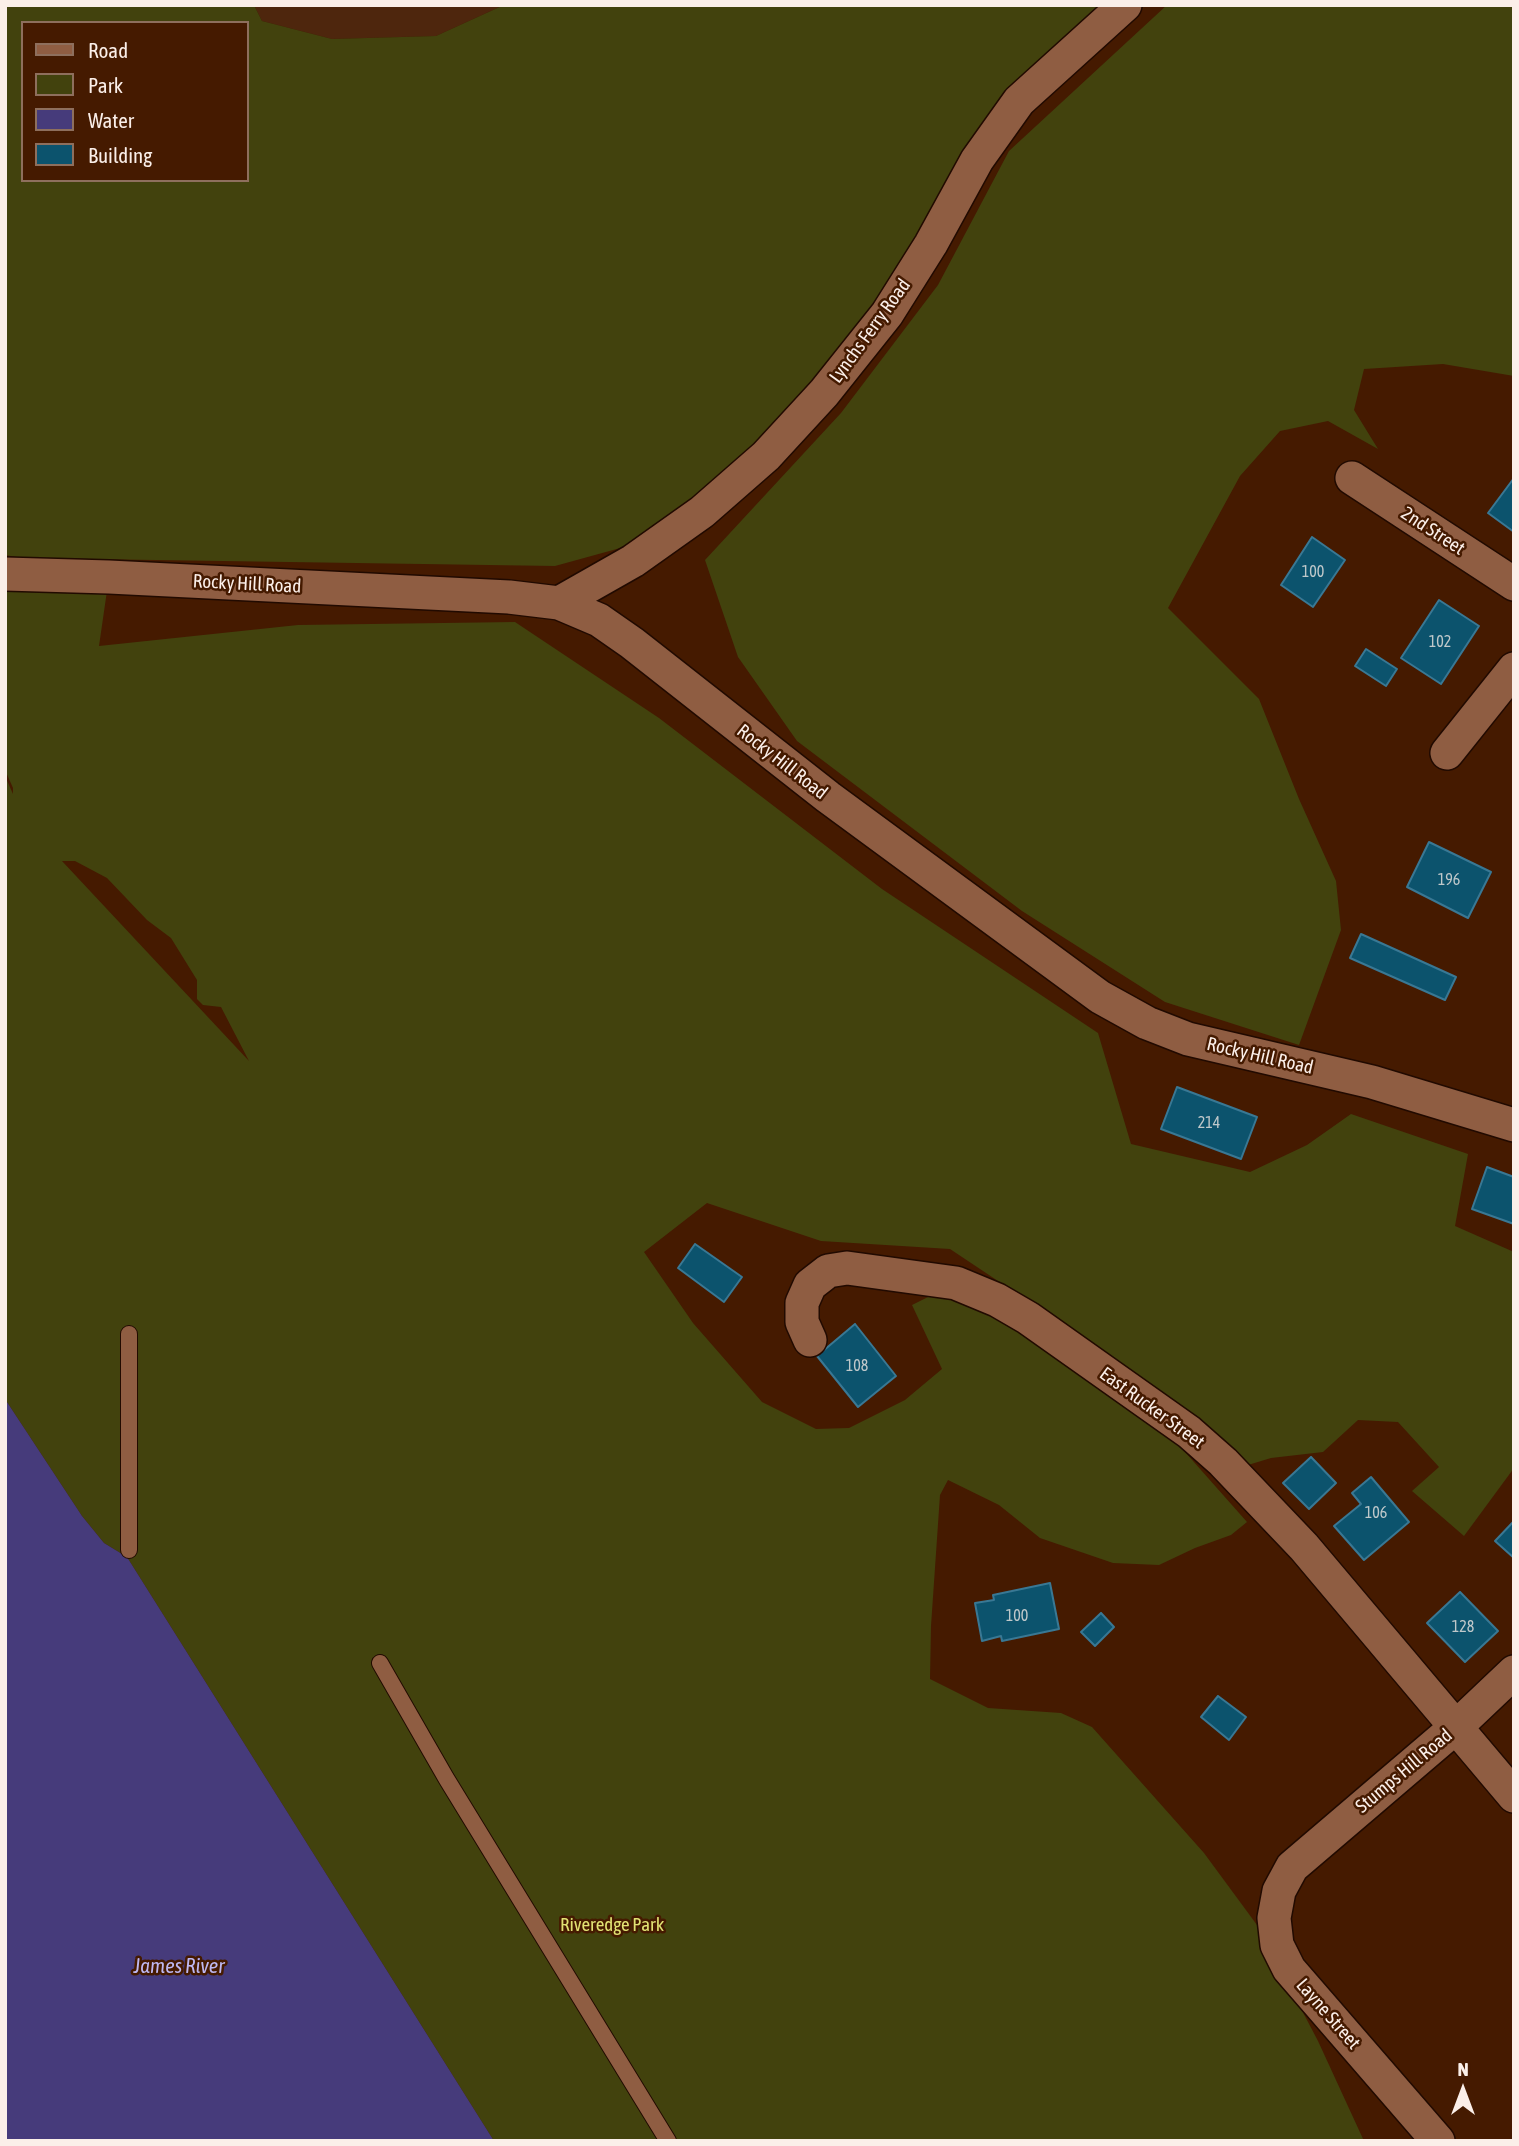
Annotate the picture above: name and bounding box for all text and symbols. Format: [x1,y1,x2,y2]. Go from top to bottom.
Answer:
legend [21,21,248,182]
text: Road [88,38,128,62]
text: Park [88,73,123,97]
text: Water [88,108,134,132]
text: Building [88,143,152,167]
street label: Lynchs Ferry Road [825,274,915,388]
street label: 2nd Street [1397,502,1469,560]
house number: 100 [1302,562,1324,582]
street label: Rocky Hill Road [192,570,302,598]
house number: 102 [1429,632,1451,652]
street label: Rocky Hill Road [732,720,832,804]
house number: 196 [1438,870,1460,890]
street label: Rocky Hill Road [1205,1033,1315,1079]
house number: 214 [1198,1113,1220,1133]
house number: 108 [846,1356,868,1376]
street label: East Rucker Street [1095,1362,1209,1454]
house number: 106 [1365,1503,1387,1523]
house number: 100 [1006,1606,1028,1626]
house number: 128 [1452,1617,1474,1637]
street label: Stumps Hill Road [1351,1724,1457,1818]
park label: Riveredge Park [560,1914,664,1936]
water label: James River [134,1953,224,1979]
street label: Layne Street [1291,1974,1365,2054]
north arrow [1428,2055,1498,2125]
text: N [1457,2058,1469,2080]

